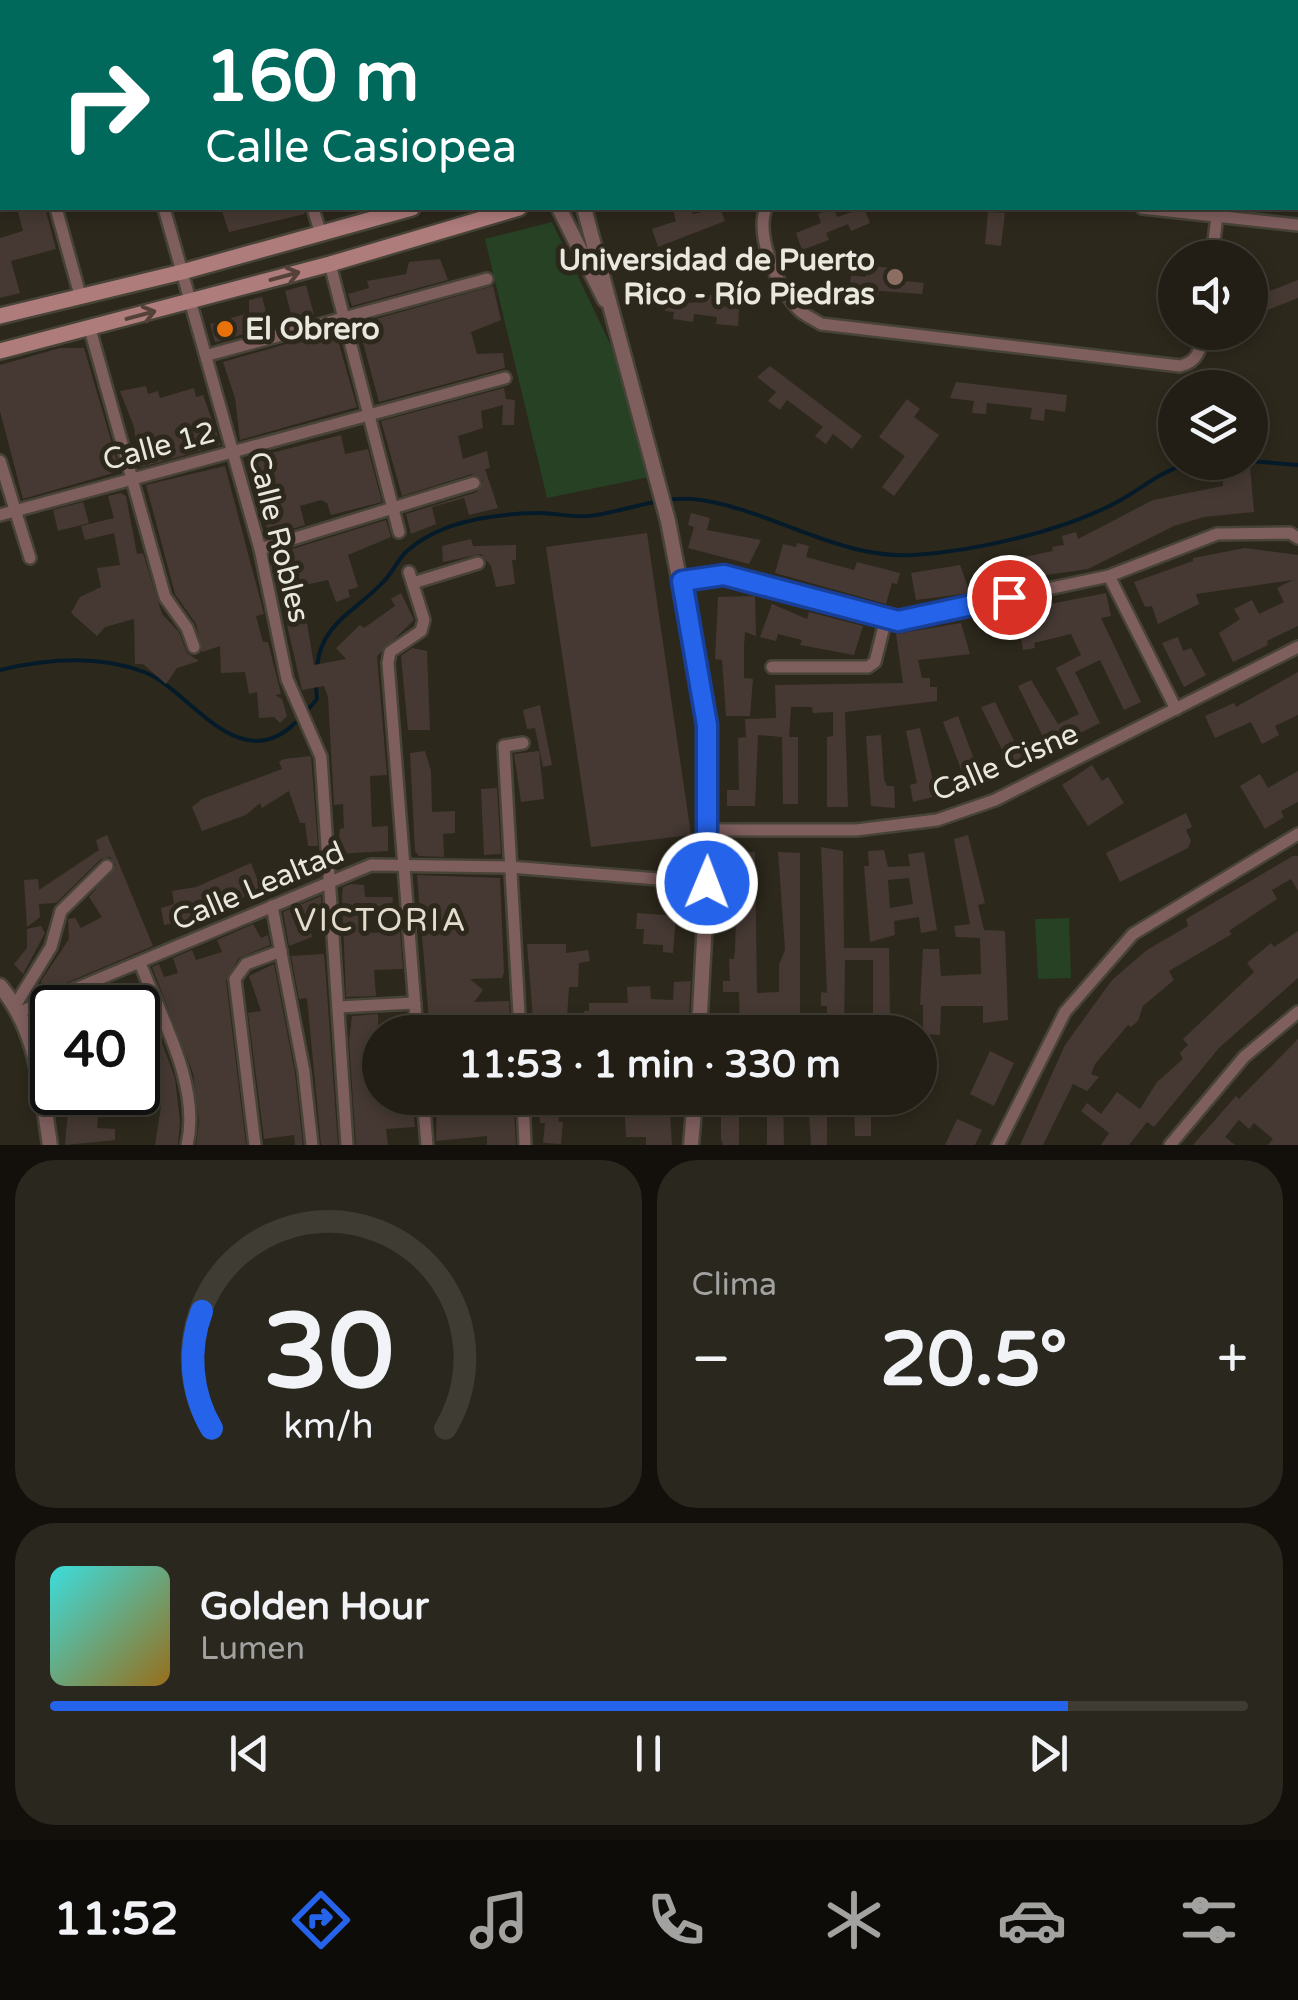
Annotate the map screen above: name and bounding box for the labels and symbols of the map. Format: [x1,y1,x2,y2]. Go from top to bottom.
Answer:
place label: Universidad de Puerto Rico - Río Piedras [559,242,875,313]
one-way arrow [269,265,301,284]
marker: Universidad de Puerto Rico - Río Piedras [884,266,906,288]
one-way arrow [124,305,156,324]
place label: El Obrero [245,311,380,348]
marker: El Obrero [214,318,236,340]
street label: Calle 12 [99,414,220,479]
street label: Calle Robles [239,448,318,626]
pin [967,555,1052,640]
street label: Calle Cisne [926,715,1084,810]
position arrow [655,831,759,935]
street label: Calle Lealtad [167,834,350,939]
district label: VICTORIA [294,902,468,940]
speed limit sign: 40 [30,985,160,1115]

